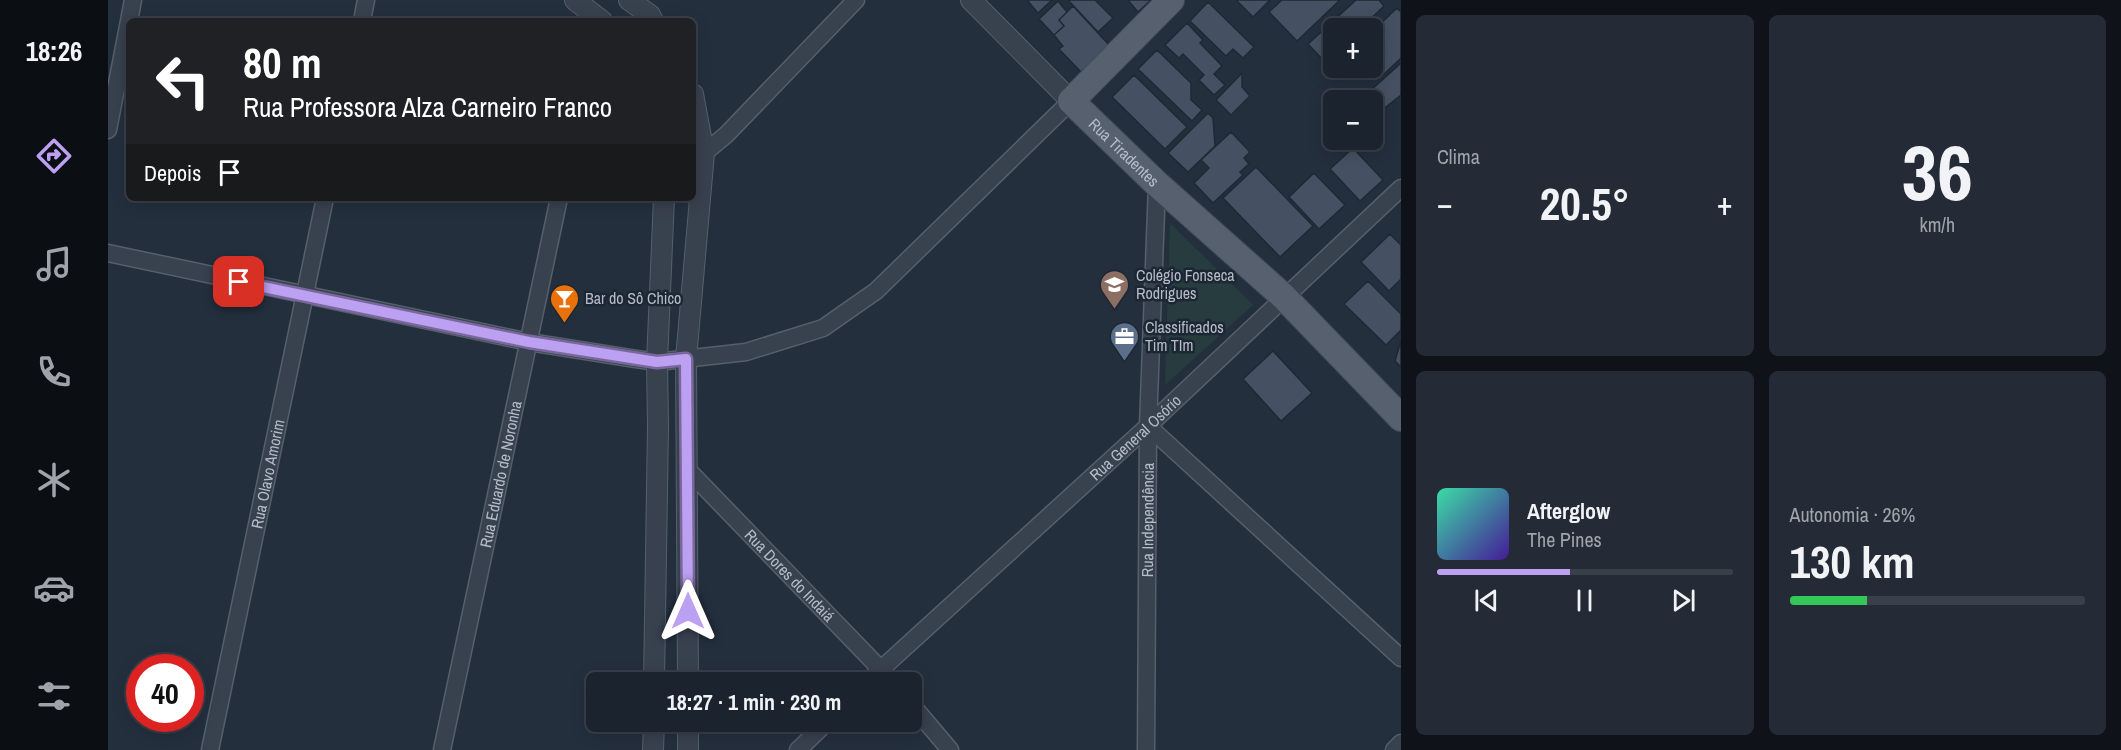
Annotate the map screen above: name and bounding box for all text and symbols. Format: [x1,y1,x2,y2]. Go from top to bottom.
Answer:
map controls [1323,18,1383,150]
button: + [1323,18,1383,78]
text: 18:26 [26,33,82,69]
text: 80 m [243,35,322,91]
icon: left [144,42,222,120]
text: Rua Professora Alza Carneiro Franco [243,89,612,125]
button: − [1323,90,1383,150]
street label: Rua Tiradentes [1084,113,1164,191]
text: 36 [1902,119,1973,224]
icon: directions [33,135,75,177]
text: Clima [1437,143,1480,170]
icon: arrive [213,156,246,189]
text: Depois [144,158,201,188]
text: 20.5° [1540,173,1630,234]
text: − [1437,181,1453,225]
text: + [1717,181,1732,225]
text: km/h [1919,211,1955,238]
icon: music [33,243,75,285]
pin [213,256,264,307]
place label: Colégio Fonseca Rodrigues [1136,264,1235,304]
icon: arrive [222,265,255,298]
school or university icon: Colégio Fonseca Rodrigues [1099,268,1131,310]
bar icon: Bar do Sô Chico [548,282,580,324]
place label: Bar do Sô Chico [585,287,681,309]
place label: Classificados Tim TIm [1145,316,1224,356]
office icon: Classificados Tim TIm [1108,320,1140,362]
icon: phone [33,351,75,393]
street label: Rua General Osório [1085,389,1186,485]
street label: Rua Eduardo de Noronha [474,398,527,550]
street label: Rua Olavo Amorim [245,417,290,530]
icon: climate [33,459,75,501]
street label: Rua Independência [1136,462,1159,577]
text: Afterglow [1527,496,1610,526]
text: Autonomia · 26% [1790,501,1915,528]
street label: Rua Dores do Indaiá [740,524,840,627]
text: The Pines [1527,526,1602,553]
text: 130 km [1790,531,1915,592]
icon: car [33,567,75,609]
position arrow [656,579,720,643]
icon: previous [1470,584,1503,617]
icon: pause [1568,584,1601,617]
icon: next [1667,584,1700,617]
speed limit sign: 40 [126,654,204,732]
icon: filters [33,675,75,717]
text: 18:27 · 1 min · 230 m [667,687,841,717]

